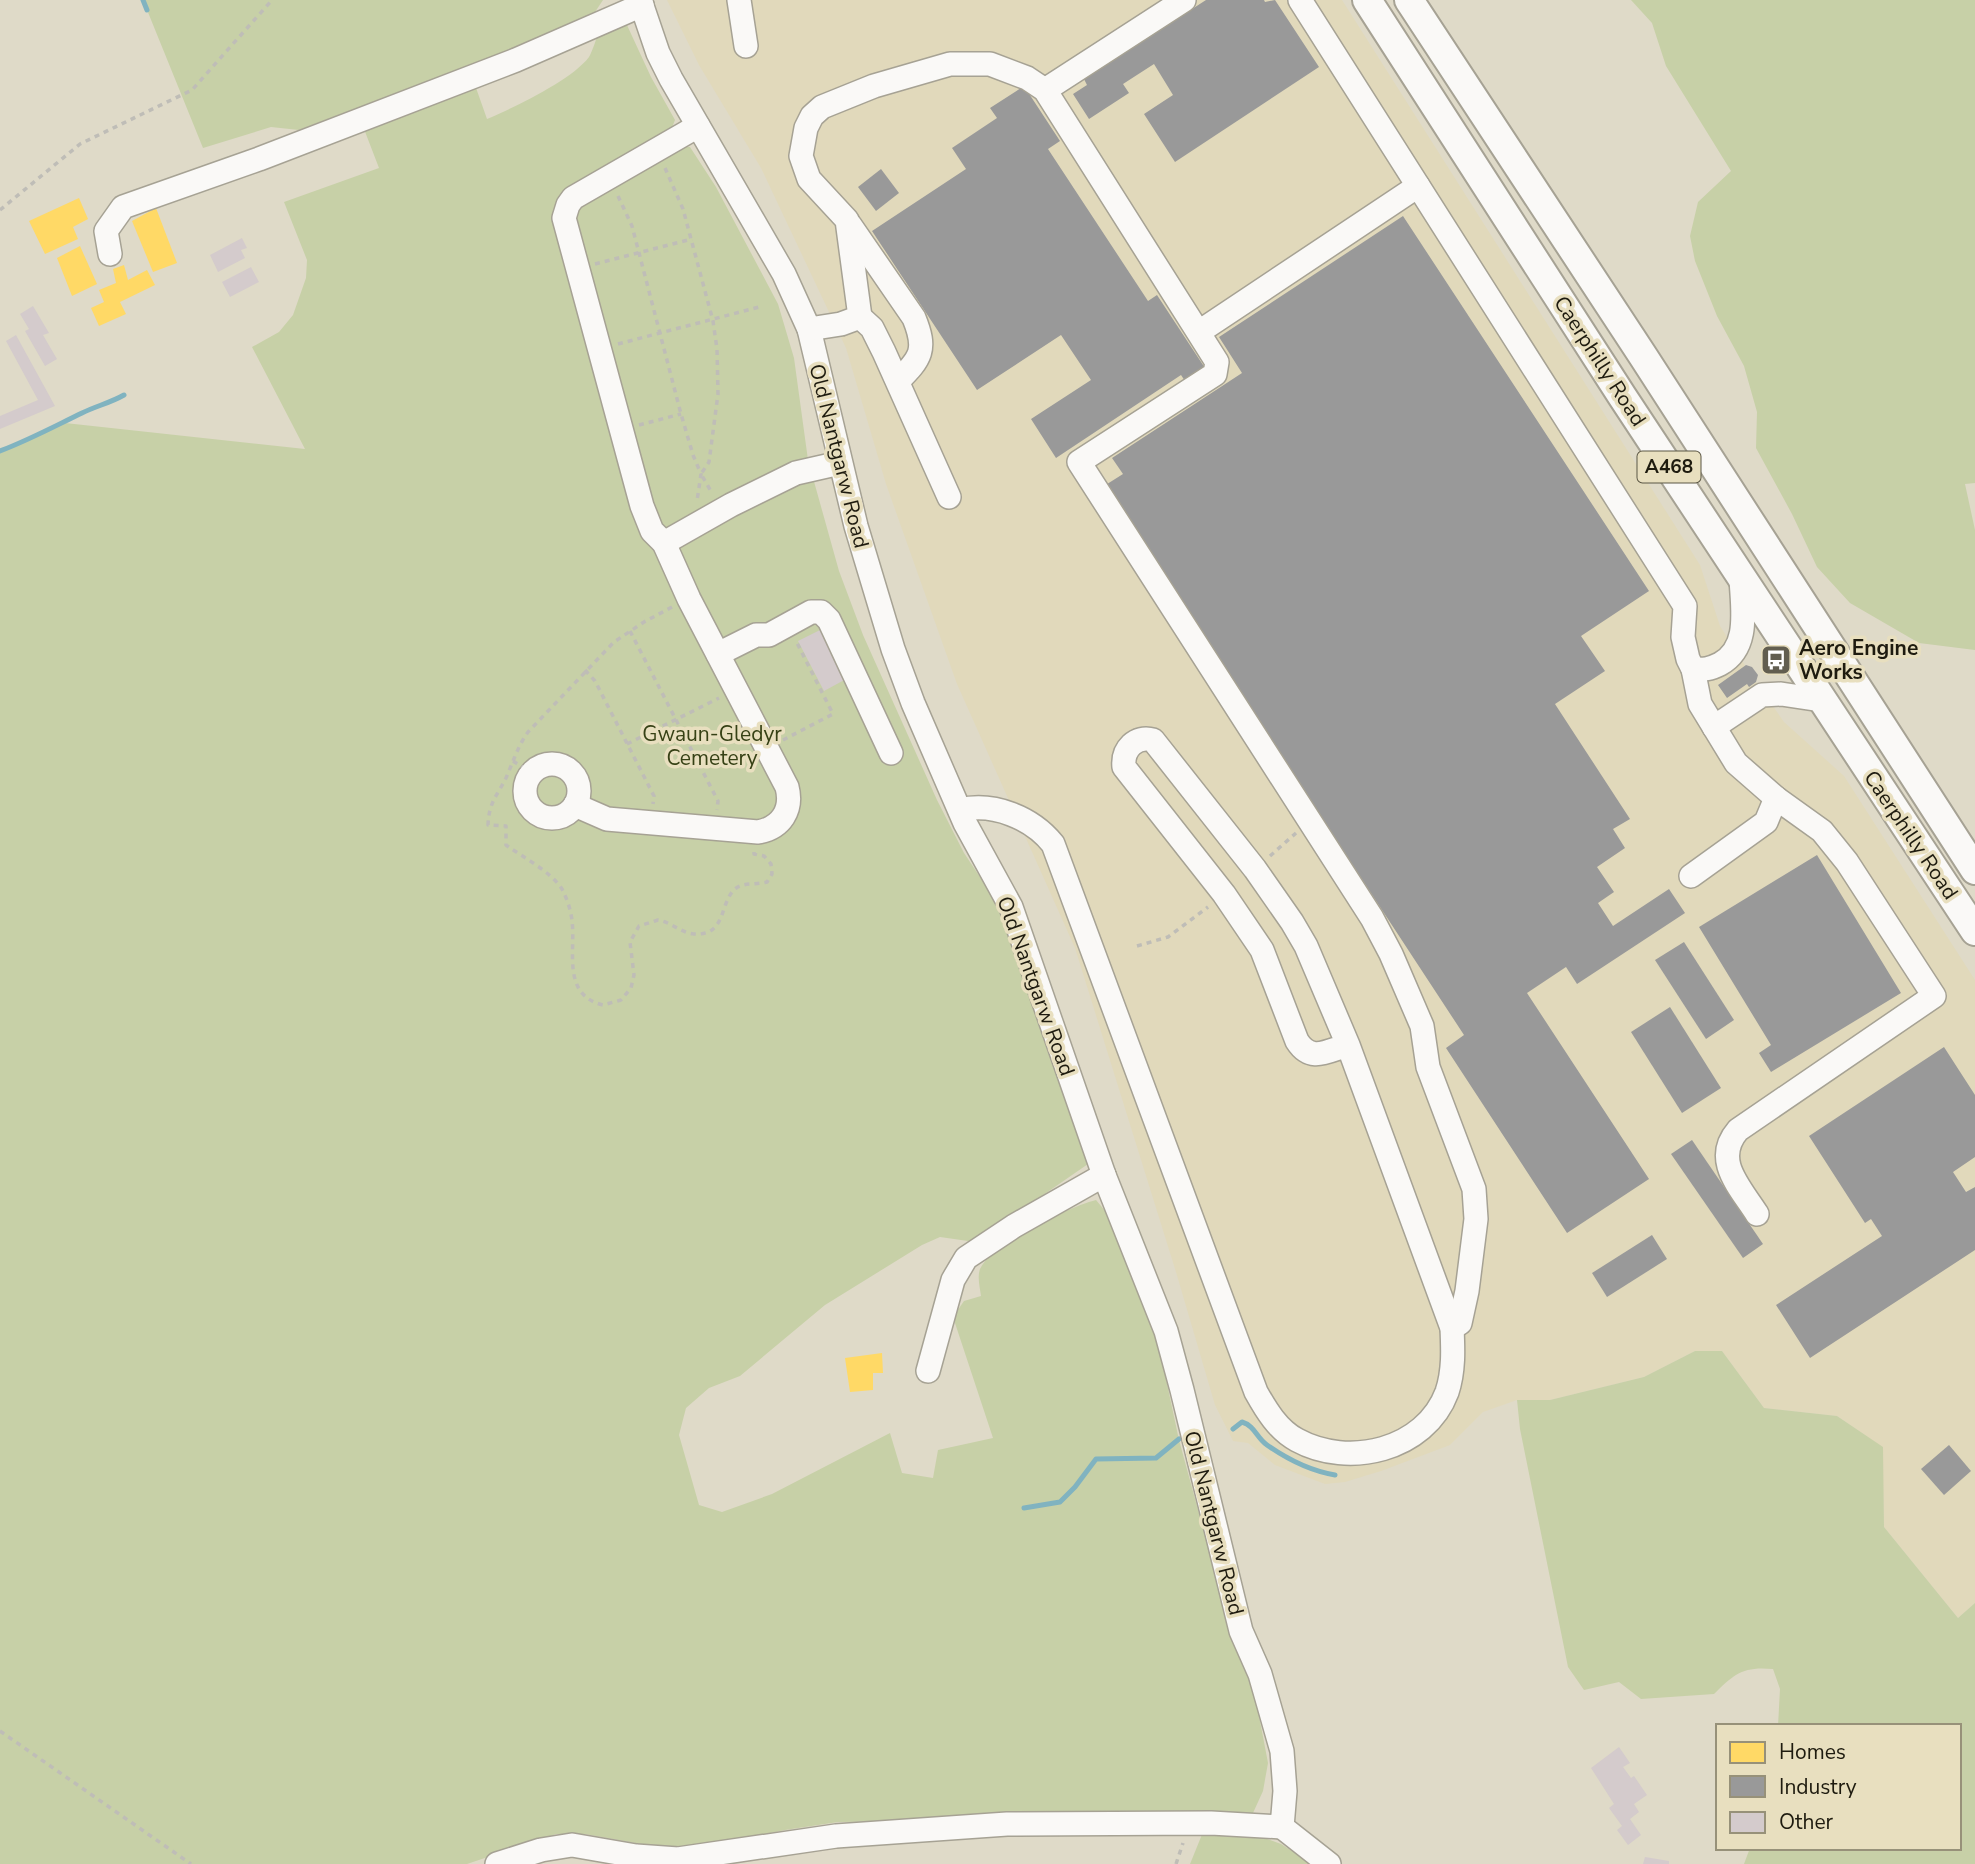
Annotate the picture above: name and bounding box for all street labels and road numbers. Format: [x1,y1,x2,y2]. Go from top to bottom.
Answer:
street label: Caerphilly Road [1547,291,1653,431]
street label: Old Nantgarw Road [803,361,875,551]
road number: A468 [1638,452,1700,482]
street label: Caerphilly Road [1857,765,1965,905]
street label: Old Nantgarw Road [990,892,1082,1080]
street label: Old Nantgarw Road [1178,1428,1250,1618]

